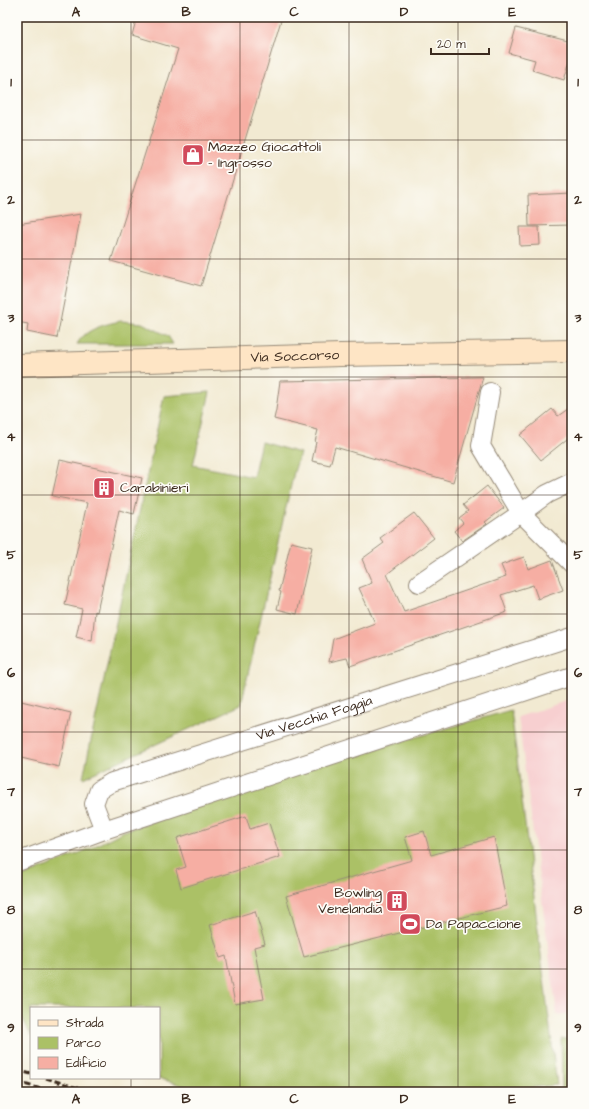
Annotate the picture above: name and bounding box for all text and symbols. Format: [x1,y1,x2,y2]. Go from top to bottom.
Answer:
text: A [72,3,81,21]
text: B [181,3,191,21]
text: C [289,3,299,21]
text: D [400,3,409,21]
text: E [508,3,516,21]
scale bar [431,30,489,56]
text: 20 m [437,36,466,53]
text: 1 [10,73,12,91]
text: 1 [577,73,579,91]
place label: Mazzeo Giocattoli - Ingrosso [208,137,321,173]
shop icon: Mazzeo Giocattoli - Ingrosso [180,142,206,168]
text: 2 [6,191,15,209]
text: 2 [573,191,582,209]
text: 3 [7,309,15,327]
text: 3 [574,309,582,327]
street label: Via Soccorso [250,345,340,368]
text: 4 [7,428,16,446]
text: 4 [574,428,583,446]
building icon: Carabinieri [91,475,117,501]
place label: Carabinieri [120,478,188,498]
text: 5 [6,546,16,564]
text: 5 [573,546,583,564]
text: 6 [7,664,16,682]
text: 6 [574,664,583,682]
street label: Via Vecchia Foggia [254,691,375,746]
text: 7 [6,783,16,801]
text: 7 [573,783,583,801]
place label: Bowling Venelandia [318,883,382,919]
building icon: Bowling Venelandia [384,888,410,914]
text: 8 [7,901,16,919]
text: 8 [574,901,583,919]
sports icon: Da Papaccione [397,911,423,937]
place label: Da Papaccione [426,914,521,934]
legend [30,1007,160,1079]
text: Strada [66,1015,104,1032]
text: 9 [7,1019,15,1037]
text: 9 [574,1019,582,1037]
text: Parco [66,1035,101,1052]
text: Edificio [66,1055,106,1072]
text: A [72,1090,81,1108]
text: B [181,1090,191,1108]
text: C [289,1090,299,1108]
text: D [400,1090,409,1108]
text: E [508,1090,516,1108]

